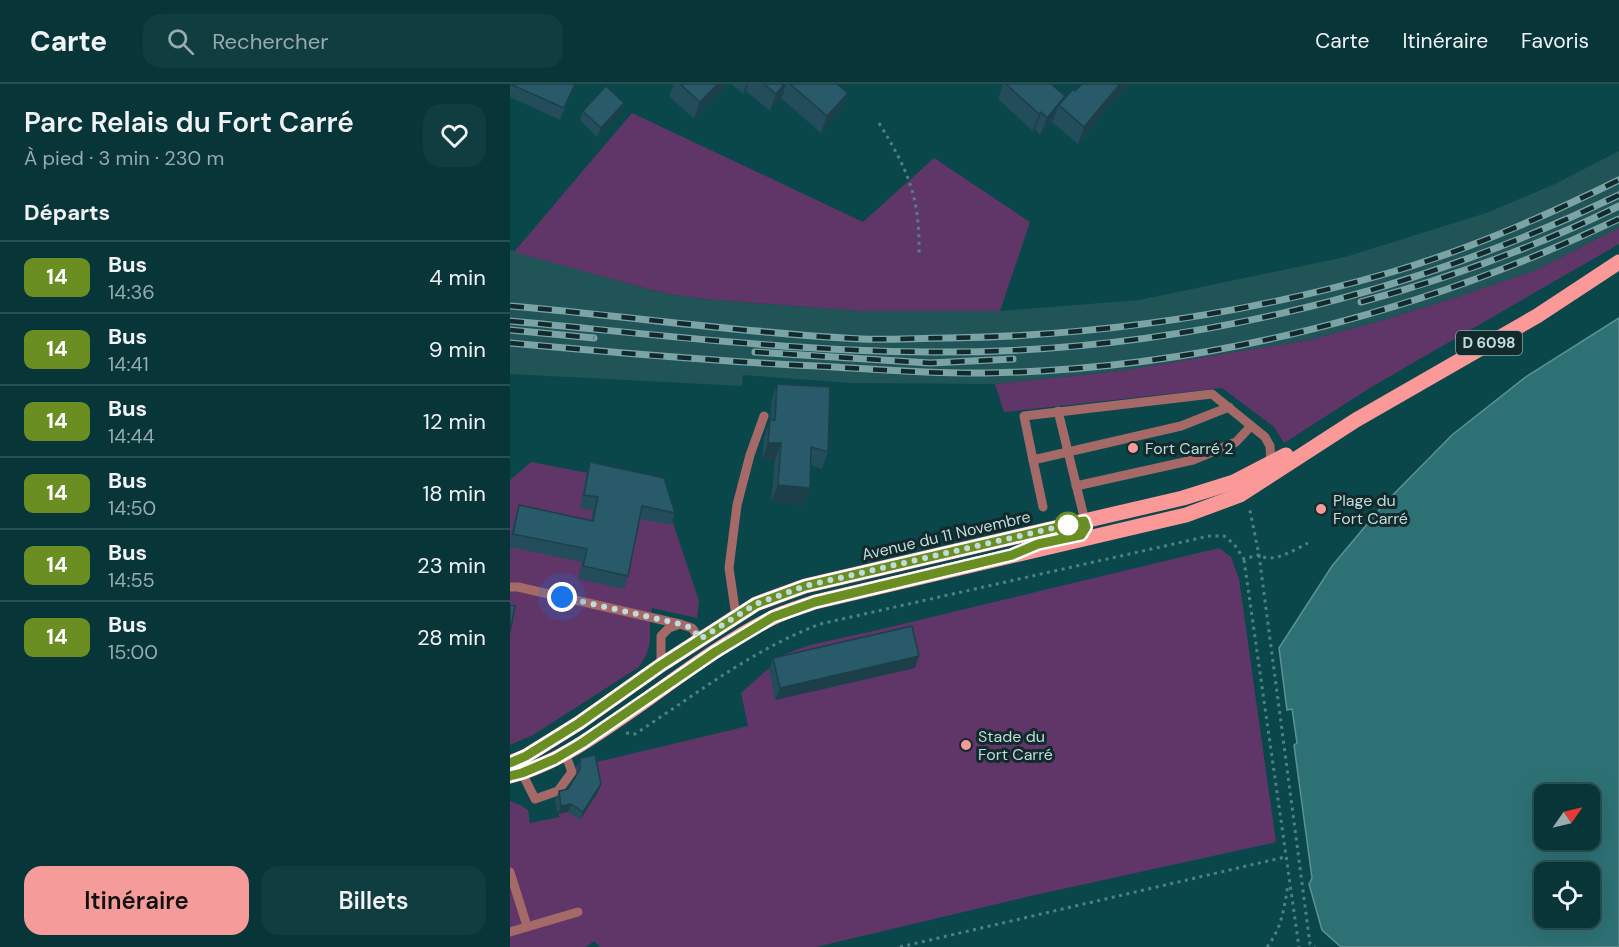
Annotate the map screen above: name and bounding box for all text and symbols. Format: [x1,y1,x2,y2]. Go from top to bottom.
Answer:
search box [143,14,563,68]
text: Carte [30,23,107,60]
icon: search [164,25,197,58]
text: Rechercher [212,27,328,56]
text: Carte [1315,27,1369,55]
text: Itinéraire [1402,27,1488,55]
text: Favoris [1521,27,1589,55]
text: Parc Relais du Fort Carré [24,104,354,141]
button: heart [423,104,486,167]
text: À pied · 3 min · 230 m [24,145,224,171]
text: Départs [24,198,110,227]
text: Bus [108,250,147,279]
text: 14 [46,263,68,291]
text: 4 min [429,263,486,292]
text: 14:36 [108,279,155,305]
text: Bus [108,322,147,351]
road number: D 6098 [1456,331,1522,355]
text: 14 [46,335,68,363]
text: 9 min [429,335,486,364]
text: 14:41 [108,351,149,377]
text: Bus [108,394,147,423]
text: 14 [46,407,68,435]
text: 12 min [423,407,486,436]
text: 14:44 [108,423,155,449]
place label: Fort Carré 2 [1145,438,1233,459]
marker: Fort Carré 2 [1126,441,1140,455]
text: Bus [108,466,147,495]
text: 14 [46,479,68,507]
text: 18 min [422,479,486,508]
place label: Plage du Fort Carré [1333,490,1408,529]
text: 14:50 [108,495,156,521]
marker: Plage du Fort Carré [1314,502,1328,516]
street label: Avenue du 11 Novembre [860,506,1033,565]
unlabelled marker [1055,512,1081,538]
text: Bus [108,538,147,567]
text: 14 [46,551,68,579]
text: 23 min [417,551,486,580]
text: 14:55 [108,567,155,593]
your location [547,582,577,612]
text: Bus [108,610,147,639]
text: 14 [46,623,68,651]
text: 28 min [417,623,486,652]
text: 15:00 [108,639,158,665]
place label: Stade du Fort Carré [978,726,1053,765]
marker: Stade du Fort Carré [959,738,973,752]
north arrow [1534,784,1600,850]
map controls [1534,784,1600,928]
button: locate [1534,862,1600,928]
button: Itinéraire [24,866,249,935]
button: Billets [261,866,486,935]

